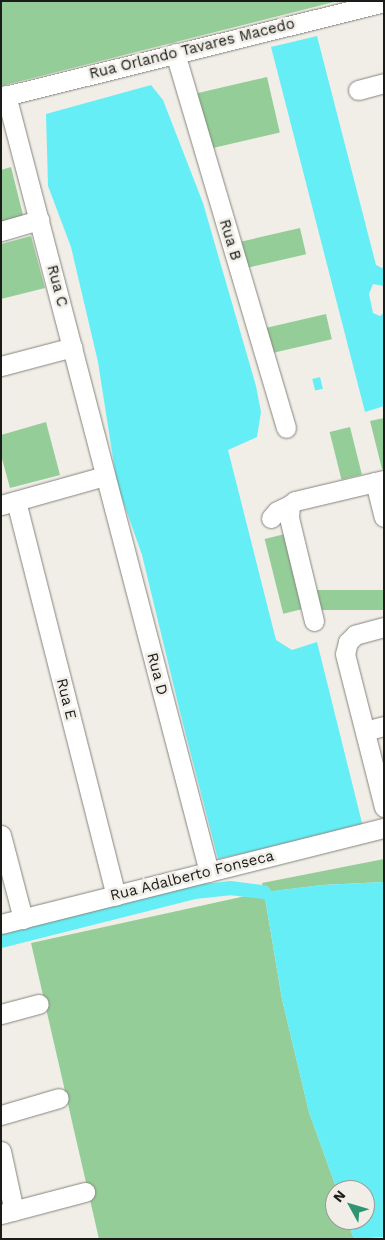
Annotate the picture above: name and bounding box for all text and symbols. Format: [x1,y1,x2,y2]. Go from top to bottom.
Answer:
street label: Rua Orlando Tavares Macedo [87,15,297,83]
street label: Rua B [215,217,245,263]
street label: Rua C [43,263,71,309]
street label: Rua D [143,651,171,697]
street label: Rua E [52,676,80,722]
street label: Rua Adalberto Fonseca [108,847,276,905]
north arrow [325,1180,375,1230]
text: N [330,1187,349,1205]

